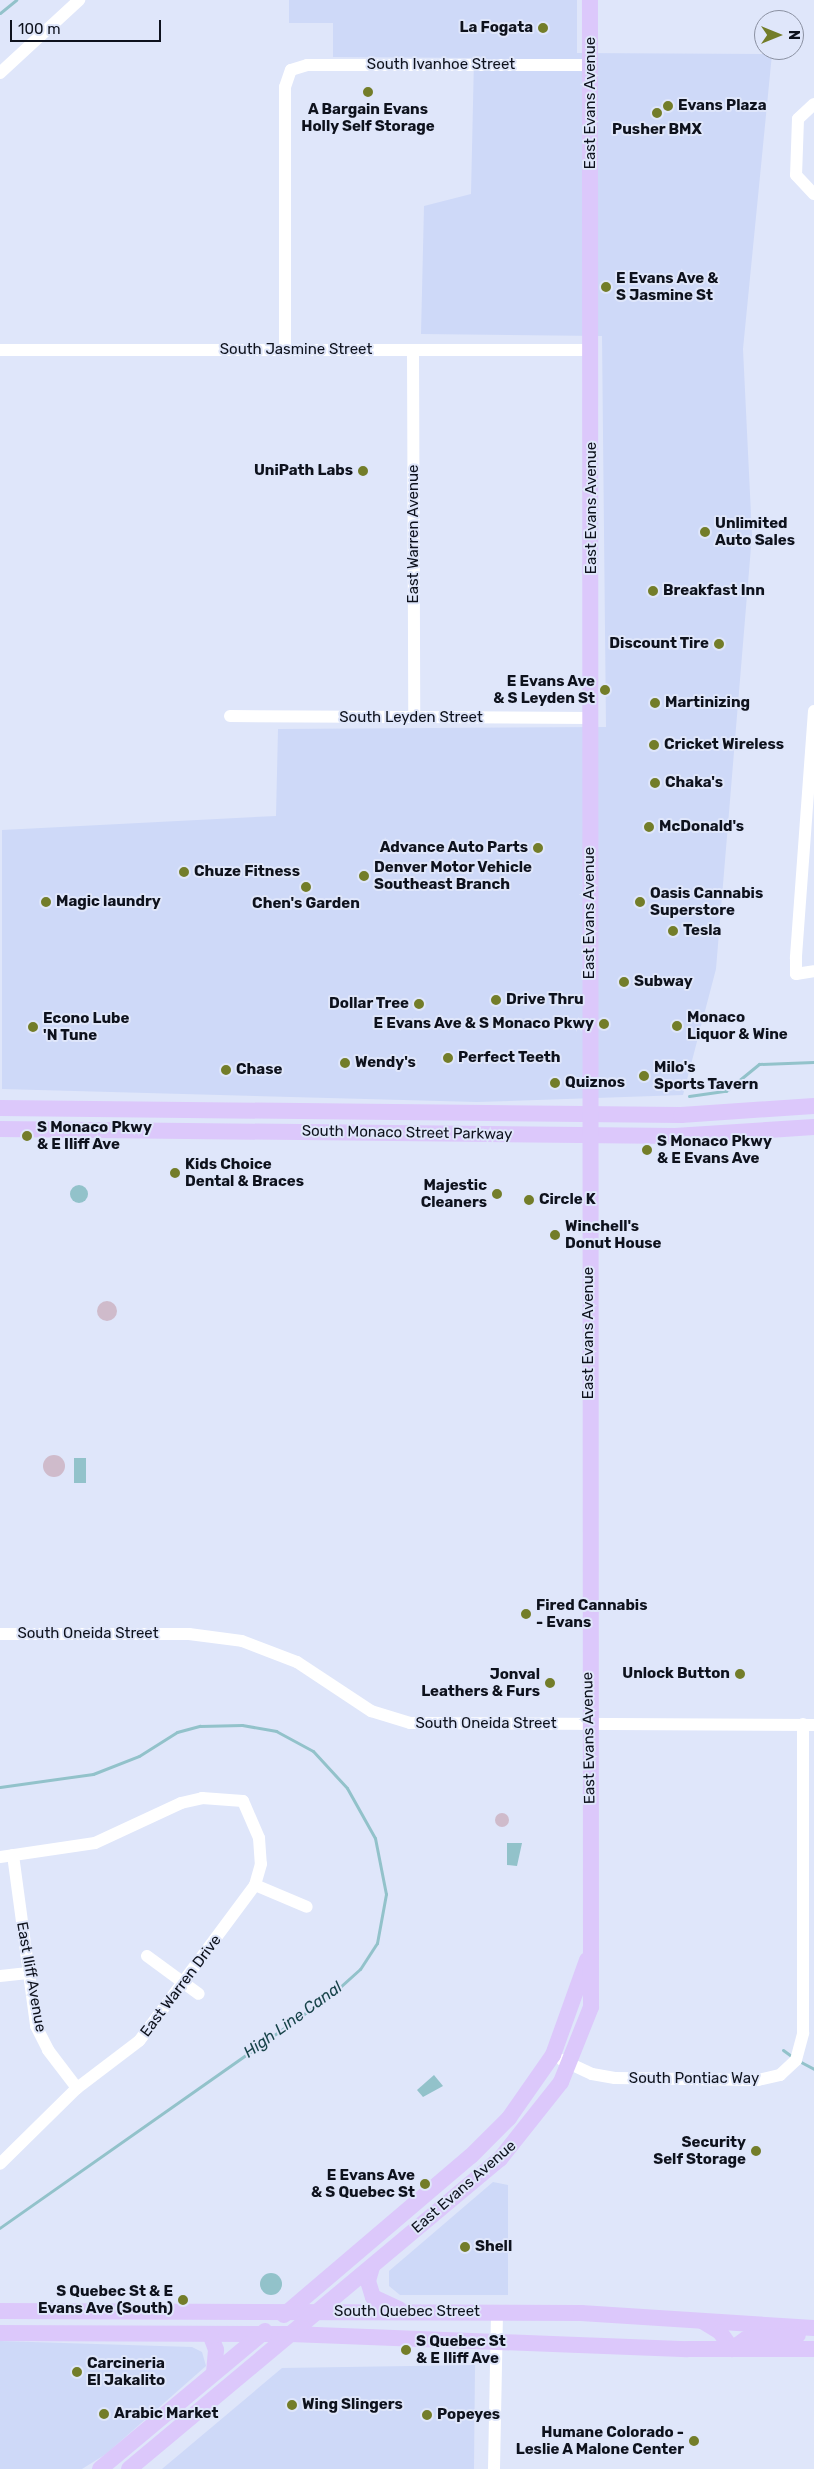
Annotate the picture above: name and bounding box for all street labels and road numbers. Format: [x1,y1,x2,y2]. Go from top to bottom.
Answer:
street label: East Evans Avenue [582,37,600,169]
street label: South Ivanhoe Street [367,56,515,74]
street label: South Jasmine Street [220,341,372,359]
street label: East Evans Avenue [583,442,601,574]
street label: East Warren Avenue [405,464,423,604]
street label: South Leyden Street [339,709,483,727]
street label: East Evans Avenue [581,847,599,979]
street label: South Monaco Street Parkway [302,1122,512,1144]
street label: East Evans Avenue [580,1267,598,1399]
street label: South Oneida Street [17,1625,159,1643]
street label: East Evans Avenue [579,1672,599,1804]
street label: South Oneida Street [415,1715,557,1733]
street label: East Iliff Avenue [12,1920,50,2034]
street label: East Warren Drive [137,1931,225,2041]
street label: South Pontiac Way [629,2070,759,2088]
street label: East Evans Avenue [408,2137,520,2237]
street label: South Quebec Street [334,2303,480,2321]

